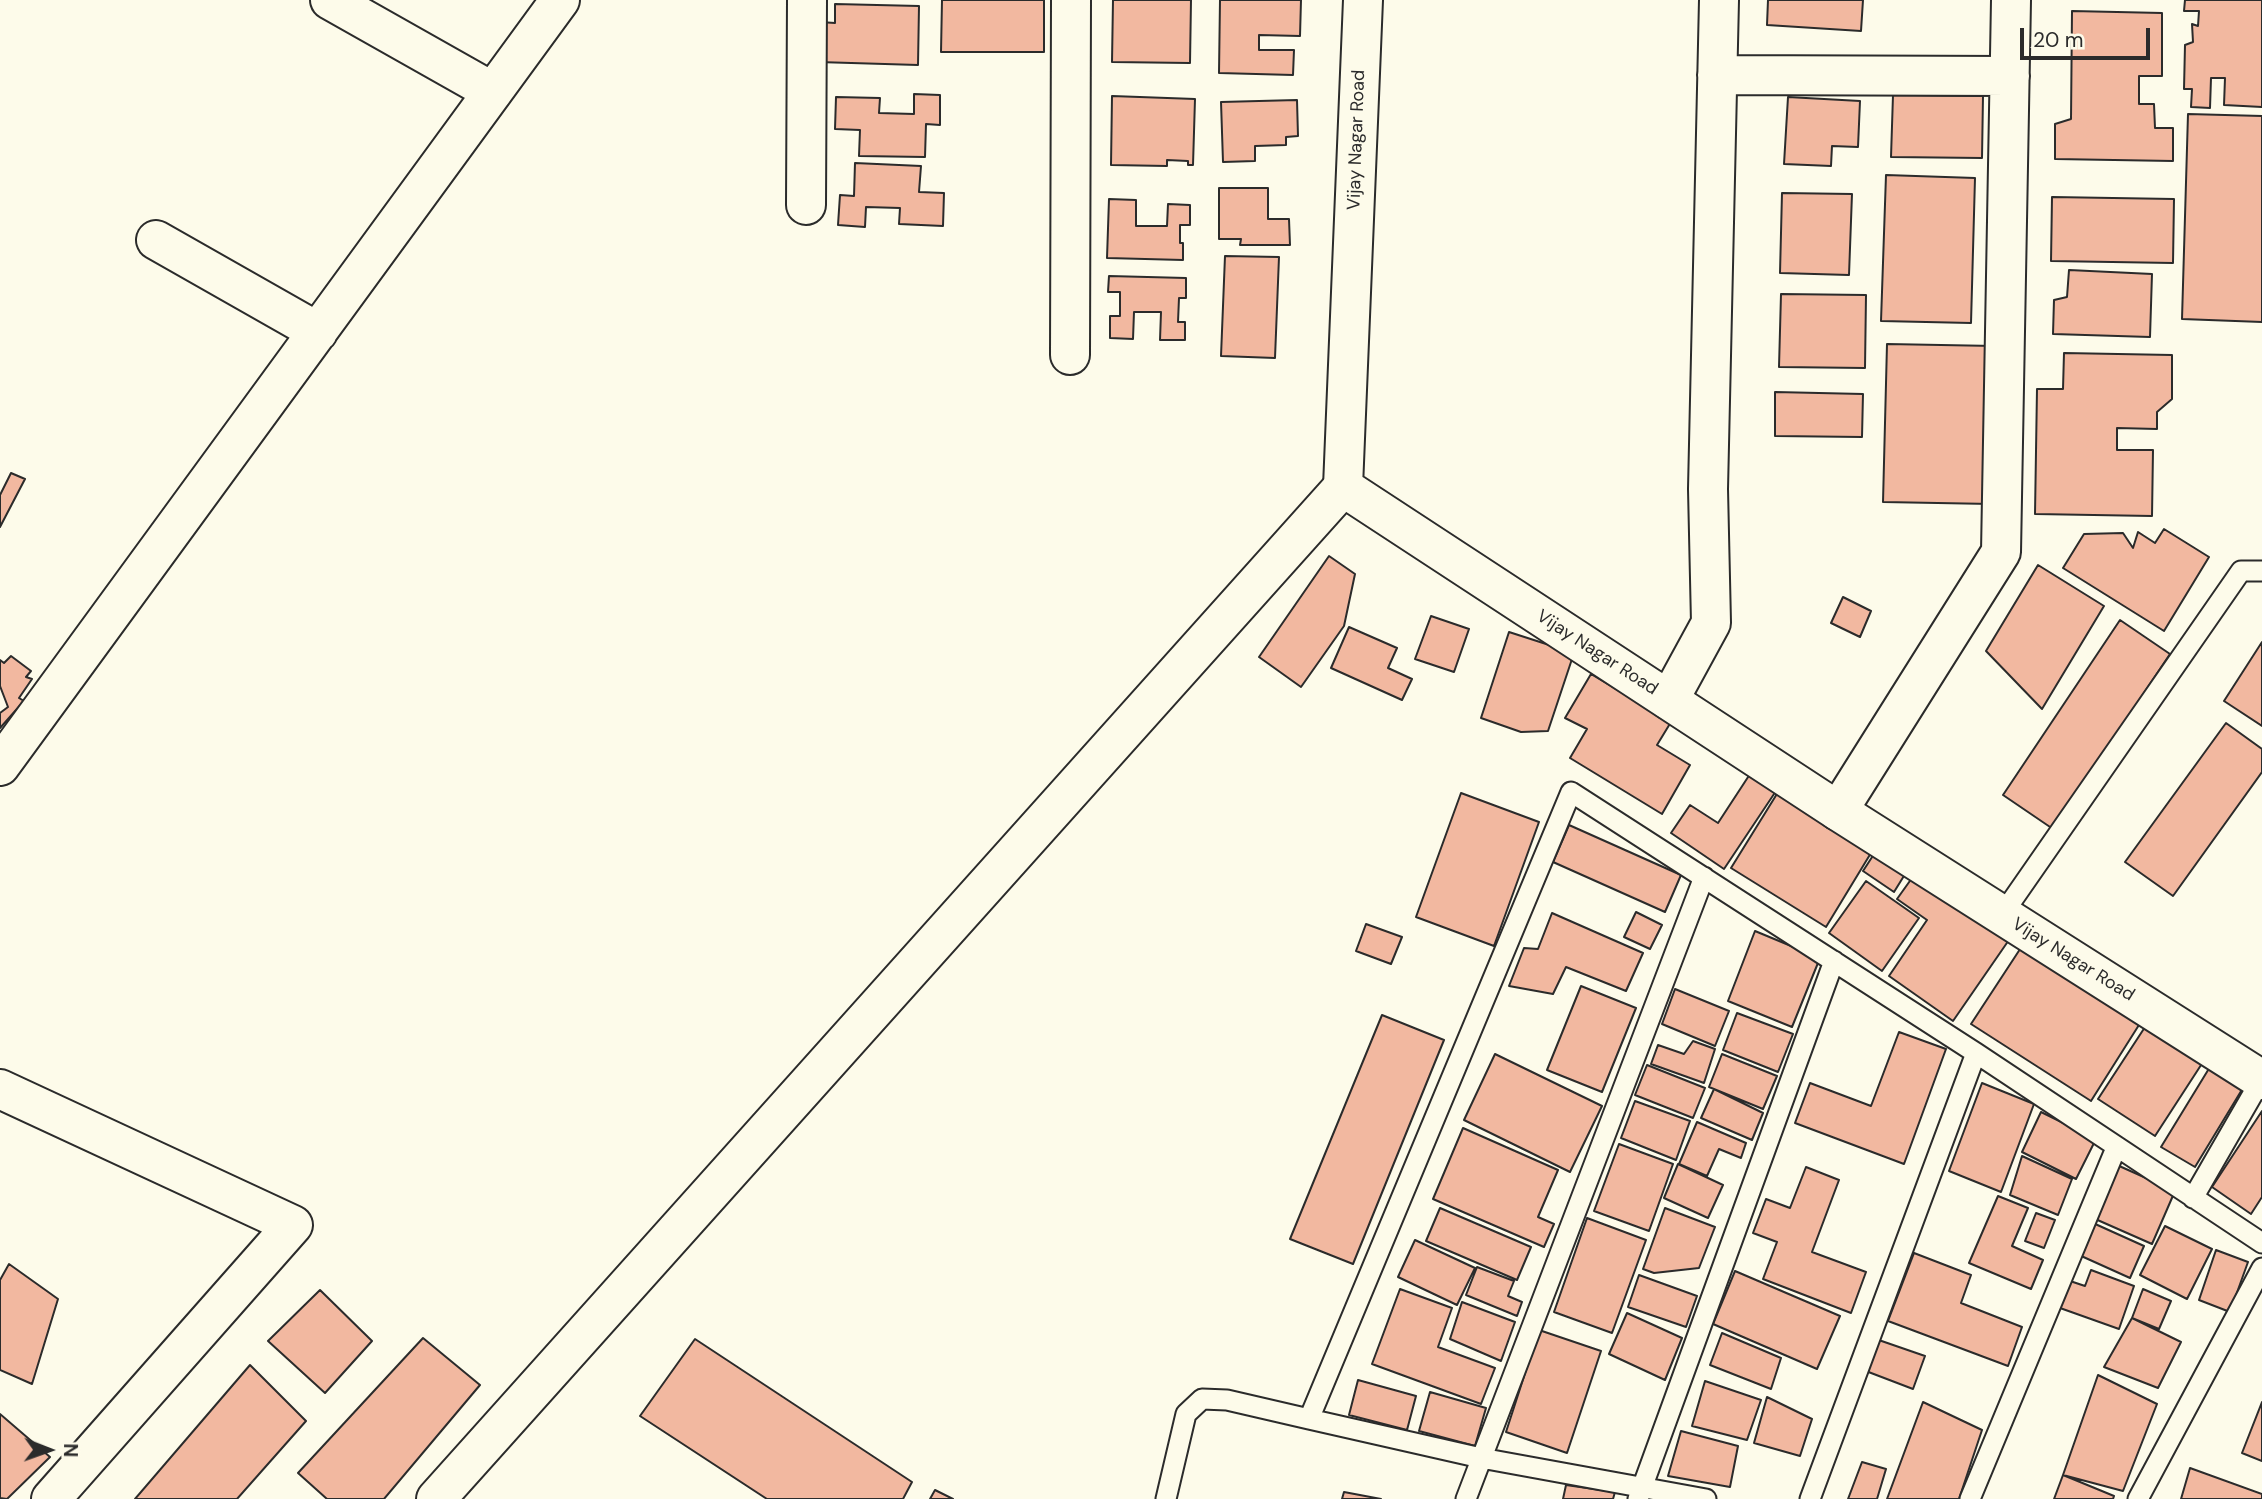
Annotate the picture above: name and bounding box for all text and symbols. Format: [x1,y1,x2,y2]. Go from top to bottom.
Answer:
scale bar [2024,14,2154,58]
text: 20 m [2033,26,2084,54]
street label: Vijay Nagar Road [1344,69,1370,211]
street label: Vijay Nagar Road [1532,606,1662,700]
street label: Vijay Nagar Road [2008,914,2138,1006]
north arrow [14,1415,84,1485]
text: N [58,1443,83,1458]

